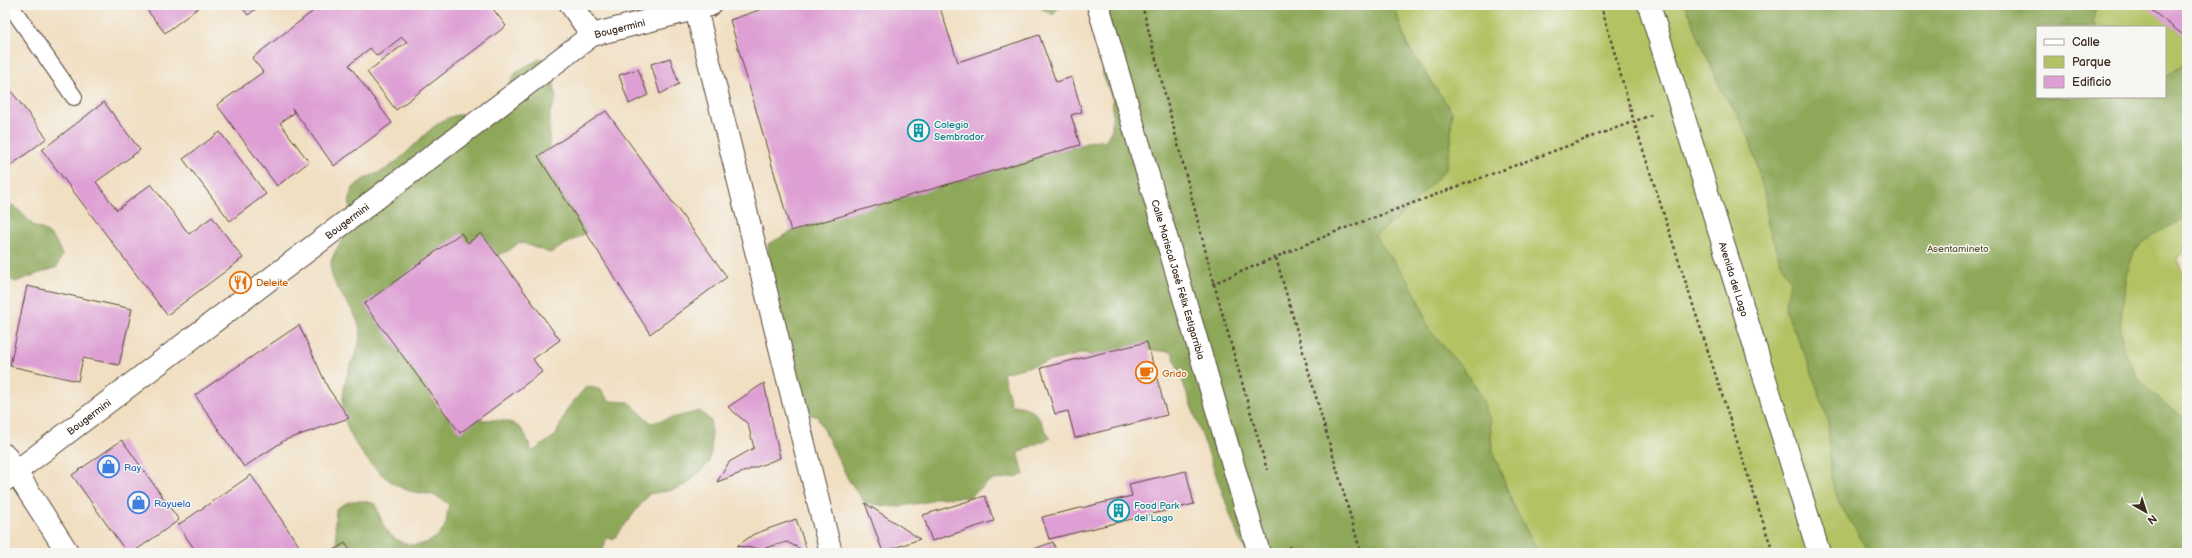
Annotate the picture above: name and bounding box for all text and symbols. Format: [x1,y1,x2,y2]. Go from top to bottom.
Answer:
street label: Bougermini [593,17,646,41]
legend [2036,26,2166,98]
text: Calle [2072,35,2100,50]
text: Parque [2072,55,2111,70]
text: Edificio [2072,75,2112,90]
building icon: Colegio Sembrador [906,117,932,143]
place label: Colegio Sembrador [934,119,984,143]
street label: Calle Mariscal José Félix Estigarribia [1148,198,1207,361]
street label: Bougermini [323,201,372,242]
street label: Avenida del Lago [1716,240,1750,319]
park label: Asentamineto [1927,243,1989,255]
restaurant icon: Deleite [228,269,254,295]
place label: Deleite [256,277,288,289]
cafe icon: Grido [1133,360,1159,386]
place label: Grido [1162,368,1187,380]
street label: Bougermini [65,397,114,438]
shop icon: Ray [95,454,121,480]
place label: Ray [124,462,142,474]
shop icon: Rayuela [125,490,151,516]
north arrow [2126,492,2166,532]
place label: Rayuela [154,498,191,510]
building icon: Food Park del Lago [1106,498,1132,524]
place label: Food Park del Lago [1134,500,1180,524]
text: N [2145,512,2159,527]

